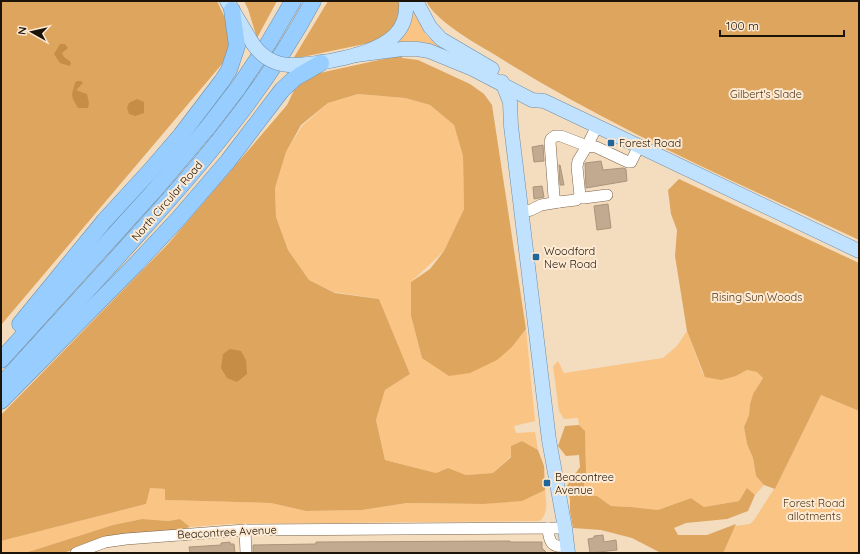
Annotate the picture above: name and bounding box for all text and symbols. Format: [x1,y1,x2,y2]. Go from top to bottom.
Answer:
north arrow [12,12,52,52]
scale bar [720,12,844,38]
text: 100 m [726,18,759,33]
text: N [15,26,30,36]
park label: Gilbert's Slade [730,87,802,101]
place label: Forest Road [619,136,681,150]
marker: Forest Road [606,138,616,148]
street label: North Circular Road [129,158,205,244]
place label: Woodford New Road [544,244,597,271]
marker: Woodford New Road [531,252,541,262]
park label: Rising Sun Woods [712,290,802,304]
place label: Beacontree Avenue [555,470,614,497]
marker: Beacontree Avenue [542,478,552,488]
park label: Forest Road allotments [783,496,845,523]
street label: Beacontree Avenue [177,522,277,542]

